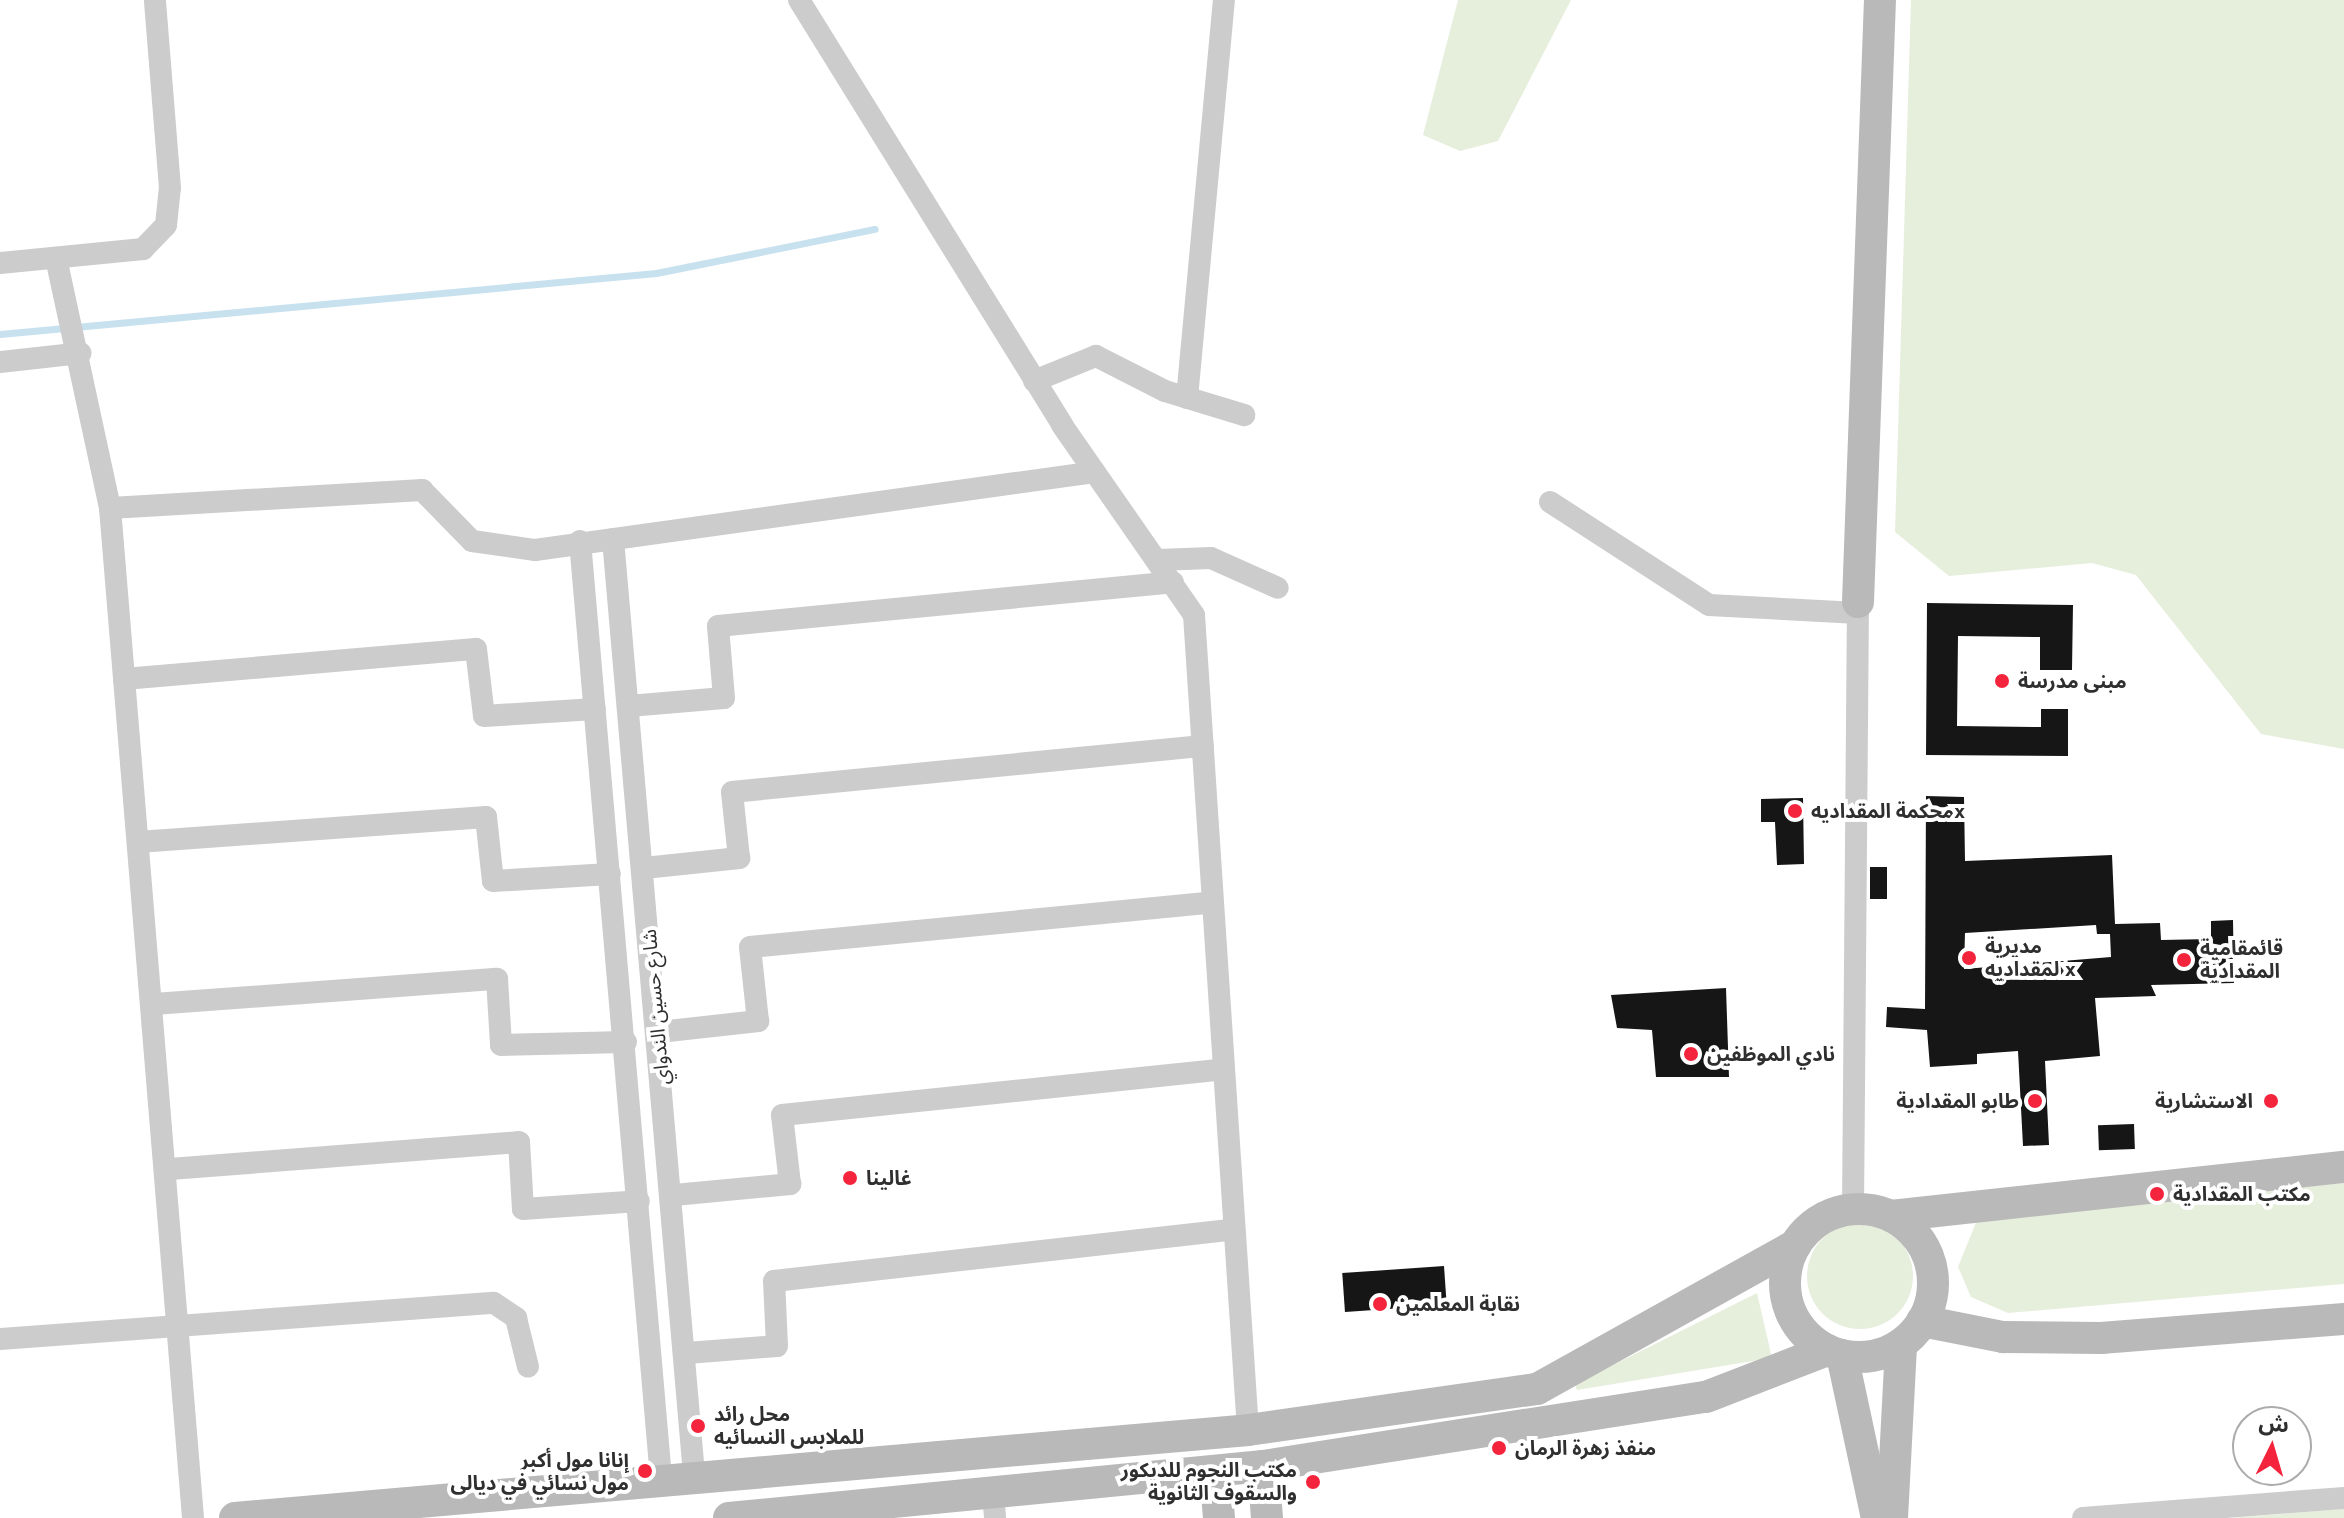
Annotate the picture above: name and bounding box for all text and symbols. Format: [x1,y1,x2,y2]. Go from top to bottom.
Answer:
place label: مبنى مدرسة [2018,669,2127,693]
marker: مبنى مدرسة [1993,672,2011,690]
place label: محكمة المقداديهx [1811,799,1965,823]
marker: محكمة المقداديهx [1786,802,1804,820]
street label: شارع حسين الندواي [637,928,675,1086]
place label: مديرية المقداديهx [1985,934,2076,981]
place label: قائمقامية المقدادية [2200,936,2283,983]
marker: مديرية المقداديهx [1960,949,1978,967]
marker: قائمقامية المقدادية [2175,951,2193,969]
place label: نادي الموظفين [1707,1042,1835,1066]
marker: نادي الموظفين [1682,1045,1700,1063]
place label: طابو المقدادية [1896,1089,2019,1113]
place label: الاستشارية [2155,1089,2253,1113]
marker: الاستشارية [2260,1090,2282,1112]
marker: طابو المقدادية [2026,1092,2044,1110]
place label: غالينا [866,1166,912,1190]
marker: غالينا [841,1169,859,1187]
place label: مكتب المقدادية [2173,1182,2311,1206]
marker: مكتب المقدادية [2148,1185,2166,1203]
place label: نقابة المعلمين [1396,1292,1520,1316]
marker: نقابة المعلمين [1371,1295,1389,1313]
place label: محل رائد للملابس النسائيه [714,1402,864,1449]
north arrow [2232,1406,2312,1486]
text: ش [2258,1409,2290,1438]
marker: محل رائد للملابس النسائيه [689,1417,707,1435]
place label: منفذ زهرة الرمان [1515,1436,1656,1460]
marker: منفذ زهرة الرمان [1490,1439,1508,1457]
place label: إنانا مول أكبر مول نسائي في ديالى [450,1448,629,1495]
place label: مكتب النجوم للديكور والسقوف الثانوية [1121,1458,1297,1505]
marker: إنانا مول أكبر مول نسائي في ديالى [636,1462,654,1480]
marker: مكتب النجوم للديكور والسقوف الثانوية [1304,1473,1322,1491]

